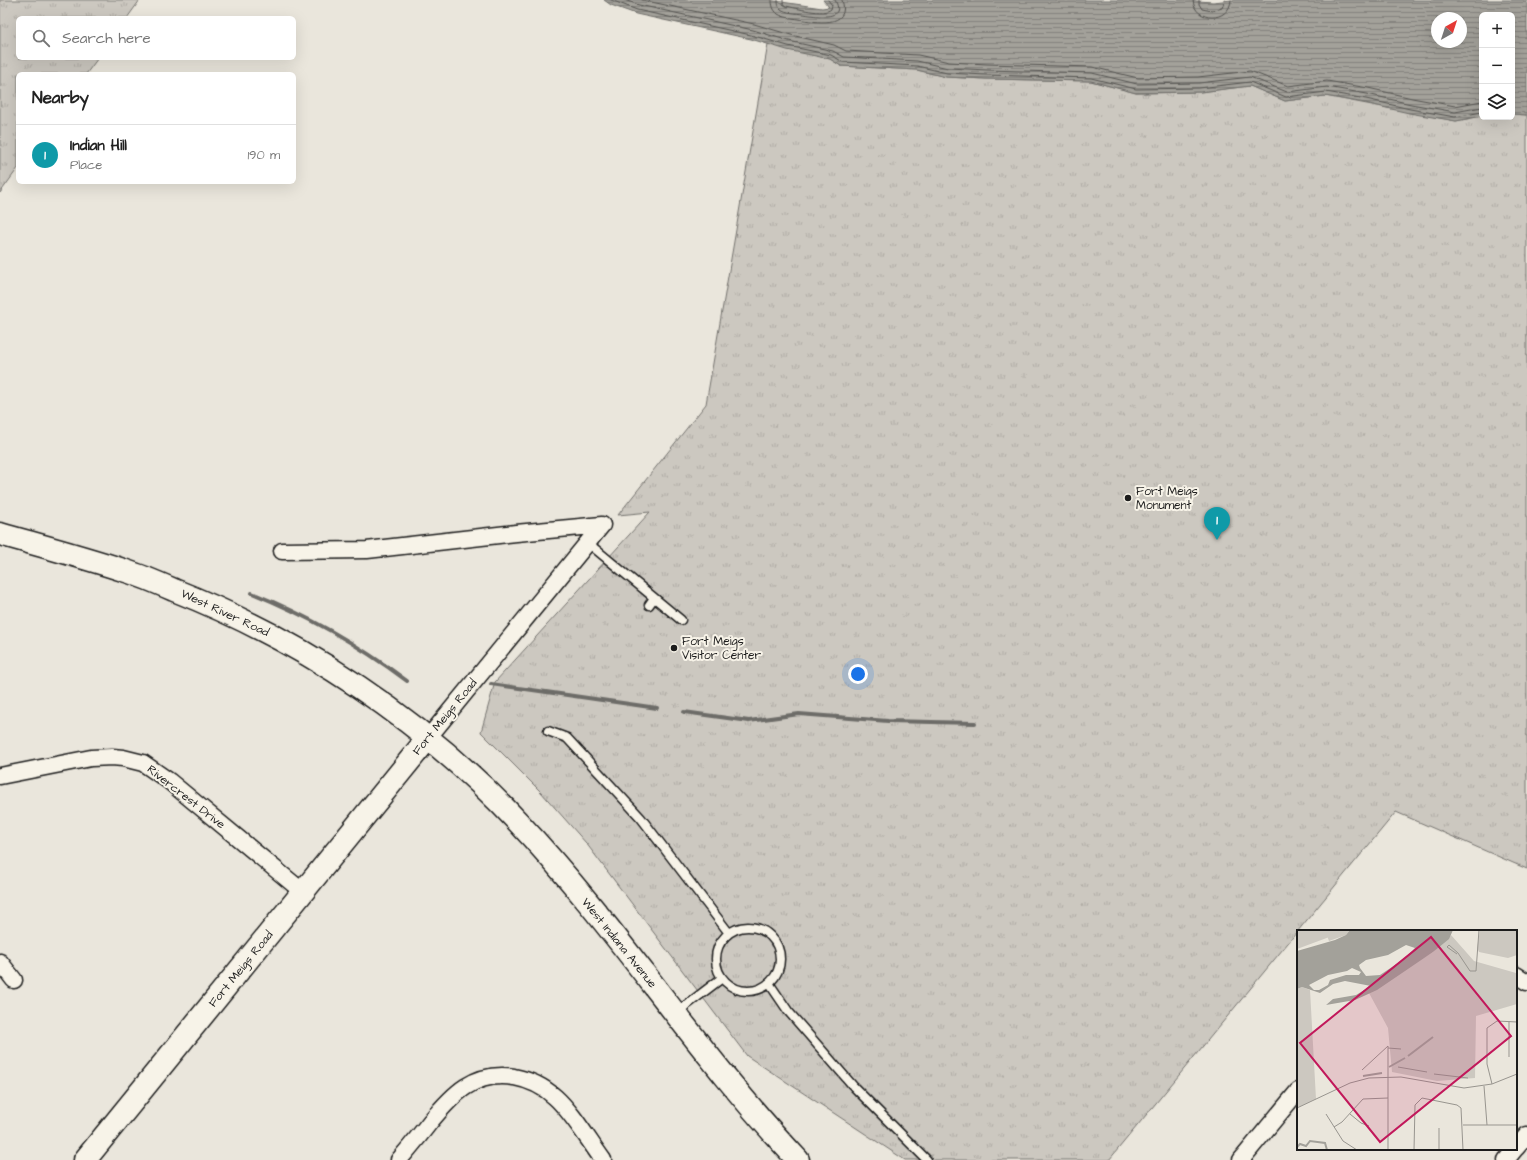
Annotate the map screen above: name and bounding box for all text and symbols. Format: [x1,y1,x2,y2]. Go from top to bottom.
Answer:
north arrow [1431,12,1467,48]
map controls [1479,12,1515,120]
button: + [1479,12,1515,48]
search box [16,16,296,60]
icon: search [30,27,52,49]
text: Search here [62,28,151,49]
button: − [1479,48,1515,84]
button: layers [1479,84,1515,120]
text: Nearby [32,86,89,110]
text: Indian Hill [70,135,127,156]
text: 1 [44,146,46,164]
text: 190 m [247,146,280,164]
text: Place [70,156,102,174]
place label: Fort Meigs Monument [1136,483,1198,514]
marker: Fort Meigs Monument [1123,493,1133,503]
pin: 1 [1204,507,1230,540]
street label: West River Road [178,585,272,641]
place label: Fort Meigs Visitor Center [682,633,762,664]
marker: Fort Meigs Visitor Center [669,643,679,653]
your location [848,664,868,684]
street label: Fort Meigs Road [409,675,482,760]
street label: Rivercrest Drive [143,761,229,833]
street label: West Indiana Avenue [577,894,661,992]
street label: Fort Meigs Road [205,927,278,1012]
inset map [1297,930,1517,1150]

